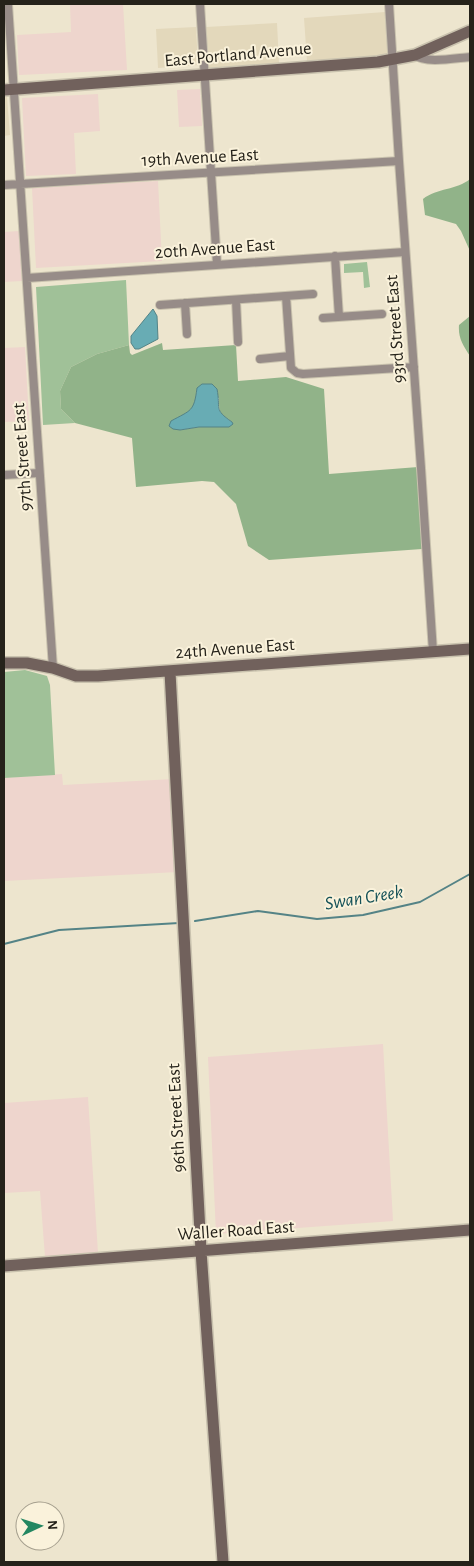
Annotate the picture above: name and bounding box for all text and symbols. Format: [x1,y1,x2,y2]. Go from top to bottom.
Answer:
street label: East Portland Avenue [164,40,312,70]
street label: 19th Avenue East [141,146,259,170]
street label: 20th Avenue East [154,236,276,262]
street label: 93rd Street East [383,274,409,384]
street label: 97th Street East [10,402,36,512]
street label: 24th Avenue East [175,636,295,662]
water label: Swan Creek [323,882,405,914]
street label: 96th Street East [165,1063,189,1173]
street label: Waller Road East [177,1218,295,1244]
north arrow [15,1501,65,1551]
text: N [45,1520,59,1531]

